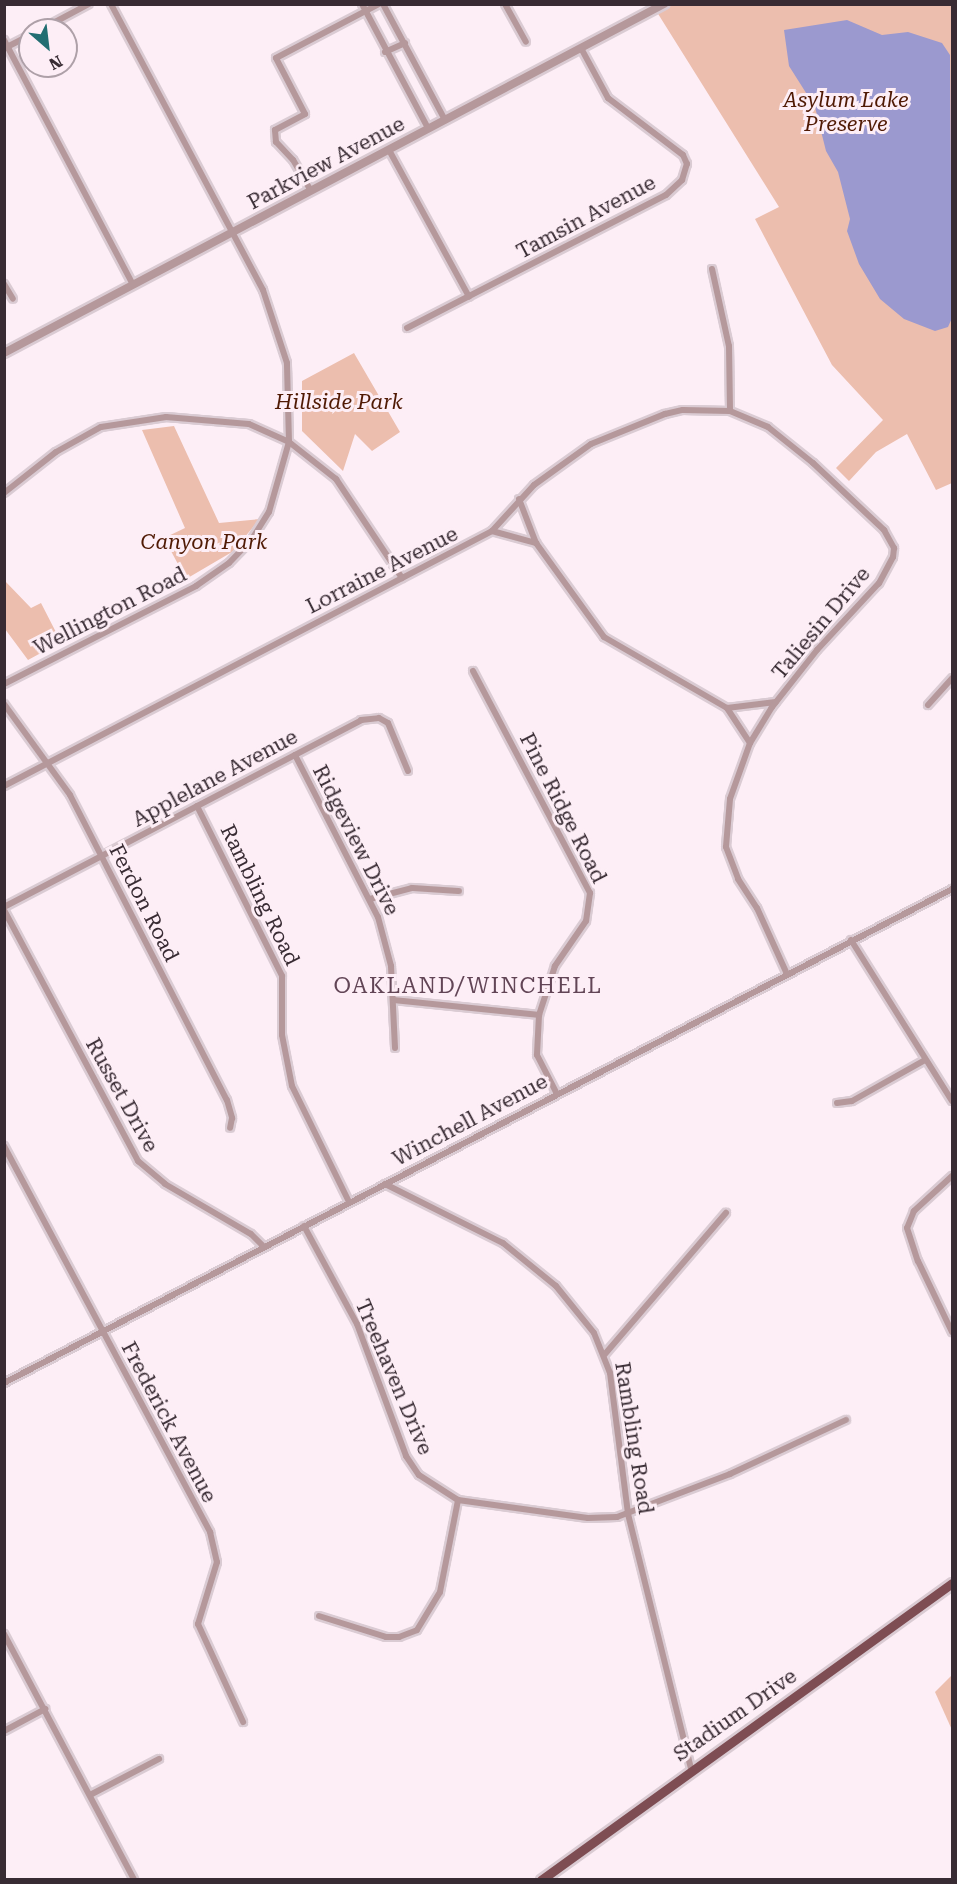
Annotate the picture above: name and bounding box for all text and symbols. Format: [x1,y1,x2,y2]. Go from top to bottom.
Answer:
north arrow [18,18,78,78]
text: N [46,51,66,74]
park label: Asylum Lake Preserve [783,87,909,137]
street label: Parkview Avenue [243,111,409,215]
street label: Tamsin Avenue [512,170,660,264]
park label: Hillside Park [275,389,403,415]
street label: Lorraine Avenue [302,521,462,619]
park label: Canyon Park [141,529,267,555]
street label: Wellington Road [29,562,191,660]
street label: Taliesin Drive [767,562,875,684]
street label: Applelane Avenue [128,724,302,832]
street label: Pine Ridge Road [514,729,612,887]
street label: Ridgeview Drive [307,761,405,919]
street label: Rambling Road [215,820,305,970]
street label: Ferdon Road [104,840,184,966]
district label: OAKLAND/WINCHELL [334,973,602,999]
street label: Russet Drive [80,1034,164,1156]
street label: Winchell Avenue [388,1069,552,1171]
street label: Treehaven Drive [350,1295,438,1459]
street label: Frederick Avenue [116,1337,222,1507]
street label: Rambling Road [610,1360,658,1516]
street label: Stadium Drive [669,1663,801,1767]

